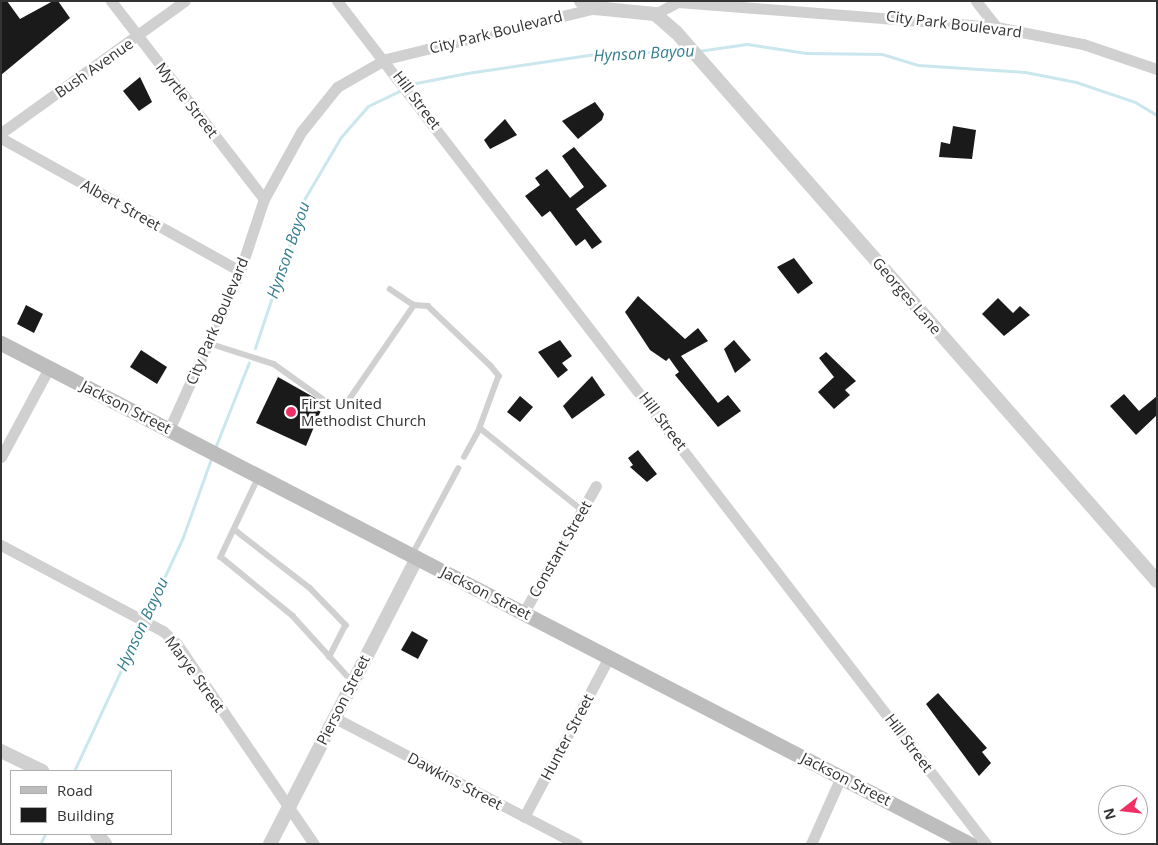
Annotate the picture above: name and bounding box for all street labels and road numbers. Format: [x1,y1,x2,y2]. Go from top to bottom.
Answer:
street label: City Park Boulevard [428,7,564,57]
street label: City Park Boulevard [885,7,1023,41]
street label: Bush Avenue [51,34,137,102]
street label: Myrtle Street [152,59,222,141]
street label: Hill Street [389,67,445,133]
street label: Albert Street [78,176,164,234]
street label: Georges Lane [869,254,945,338]
street label: City Park Boulevard [182,255,252,387]
street label: Jackson Street [78,377,174,437]
street label: Hill Street [635,388,691,454]
street label: Constant Street [525,497,595,601]
street label: Jackson Street [438,563,534,623]
street label: Marye Street [161,632,229,716]
street label: Pierson Street [313,652,373,748]
street label: Hunter Street [537,691,597,783]
street label: Hill Street [881,710,937,776]
street label: Dawkins Street [405,748,505,814]
street label: Jackson Street [798,749,894,809]

